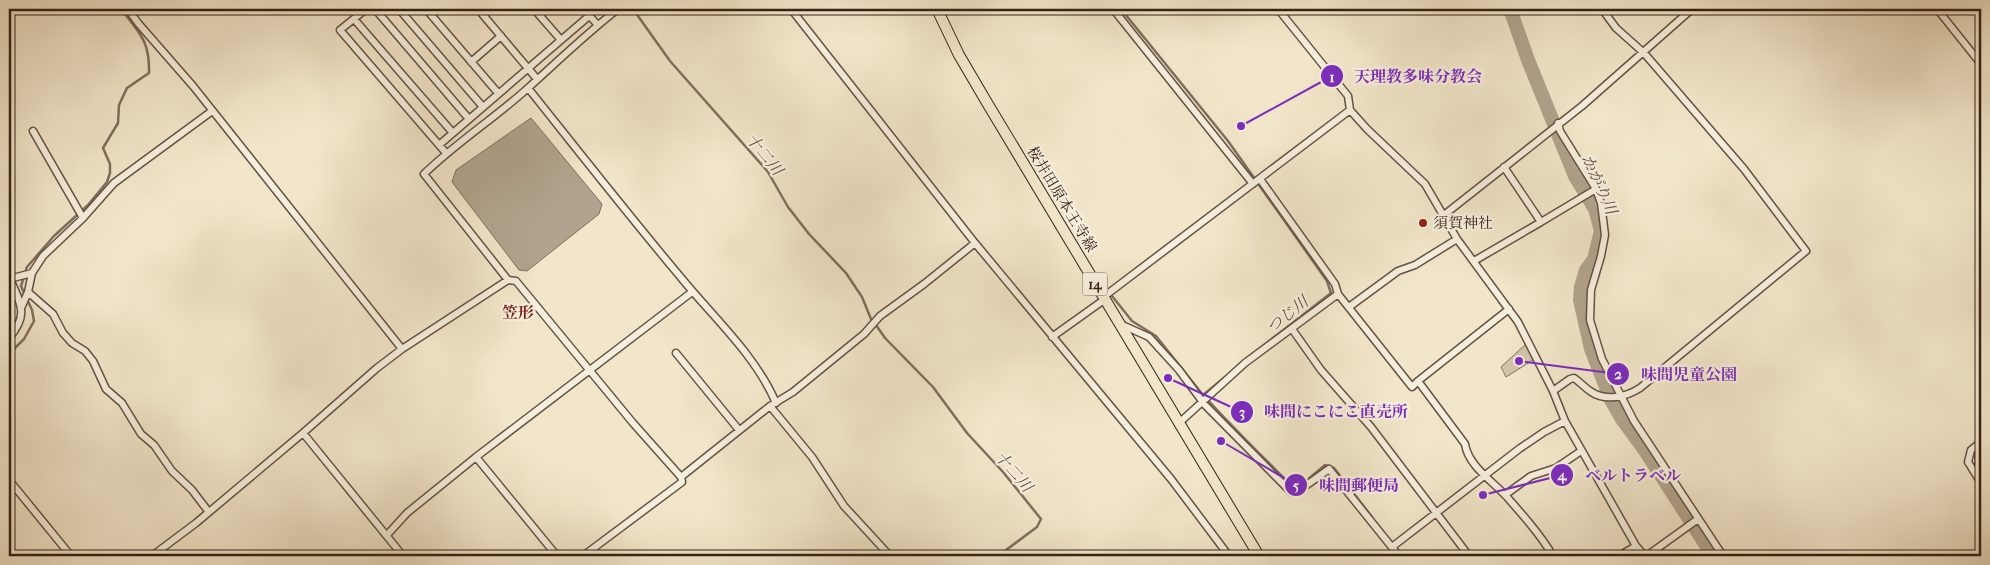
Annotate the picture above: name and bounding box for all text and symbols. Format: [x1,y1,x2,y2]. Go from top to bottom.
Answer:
callout: 天理教多味分教会 [1319,61,1492,92]
text: 天理教多味分教会 [1354,67,1482,86]
text: 1 [1329,68,1335,86]
water label: 十二川 [742,130,788,180]
street label: 桜井田原本王寺線 [1023,143,1101,255]
water label: かがり川 [1578,151,1622,219]
place label: 須賀神社 [1433,214,1493,232]
marker: 須賀神社 [1417,217,1429,229]
road number: 14 [1082,272,1108,296]
water label: つじ川 [1263,291,1313,337]
district label: 笠形 [502,303,534,322]
callout: 味間児童公園 [1606,358,1747,389]
text: 2 [1614,365,1622,383]
text: 味間児童公園 [1641,365,1737,384]
callout: 味間にこにこ直売所 [1229,396,1418,427]
text: 味間にこにこ直売所 [1264,402,1408,421]
text: 3 [1239,403,1245,421]
water label: 十二川 [991,447,1038,497]
callout: ベルトラベル [1550,460,1691,491]
text: 4 [1557,466,1568,484]
text: ベルトラベル [1585,466,1681,485]
callout: 味間郵便局 [1284,469,1409,500]
text: 5 [1293,476,1300,494]
text: 味間郵便局 [1319,476,1399,495]

